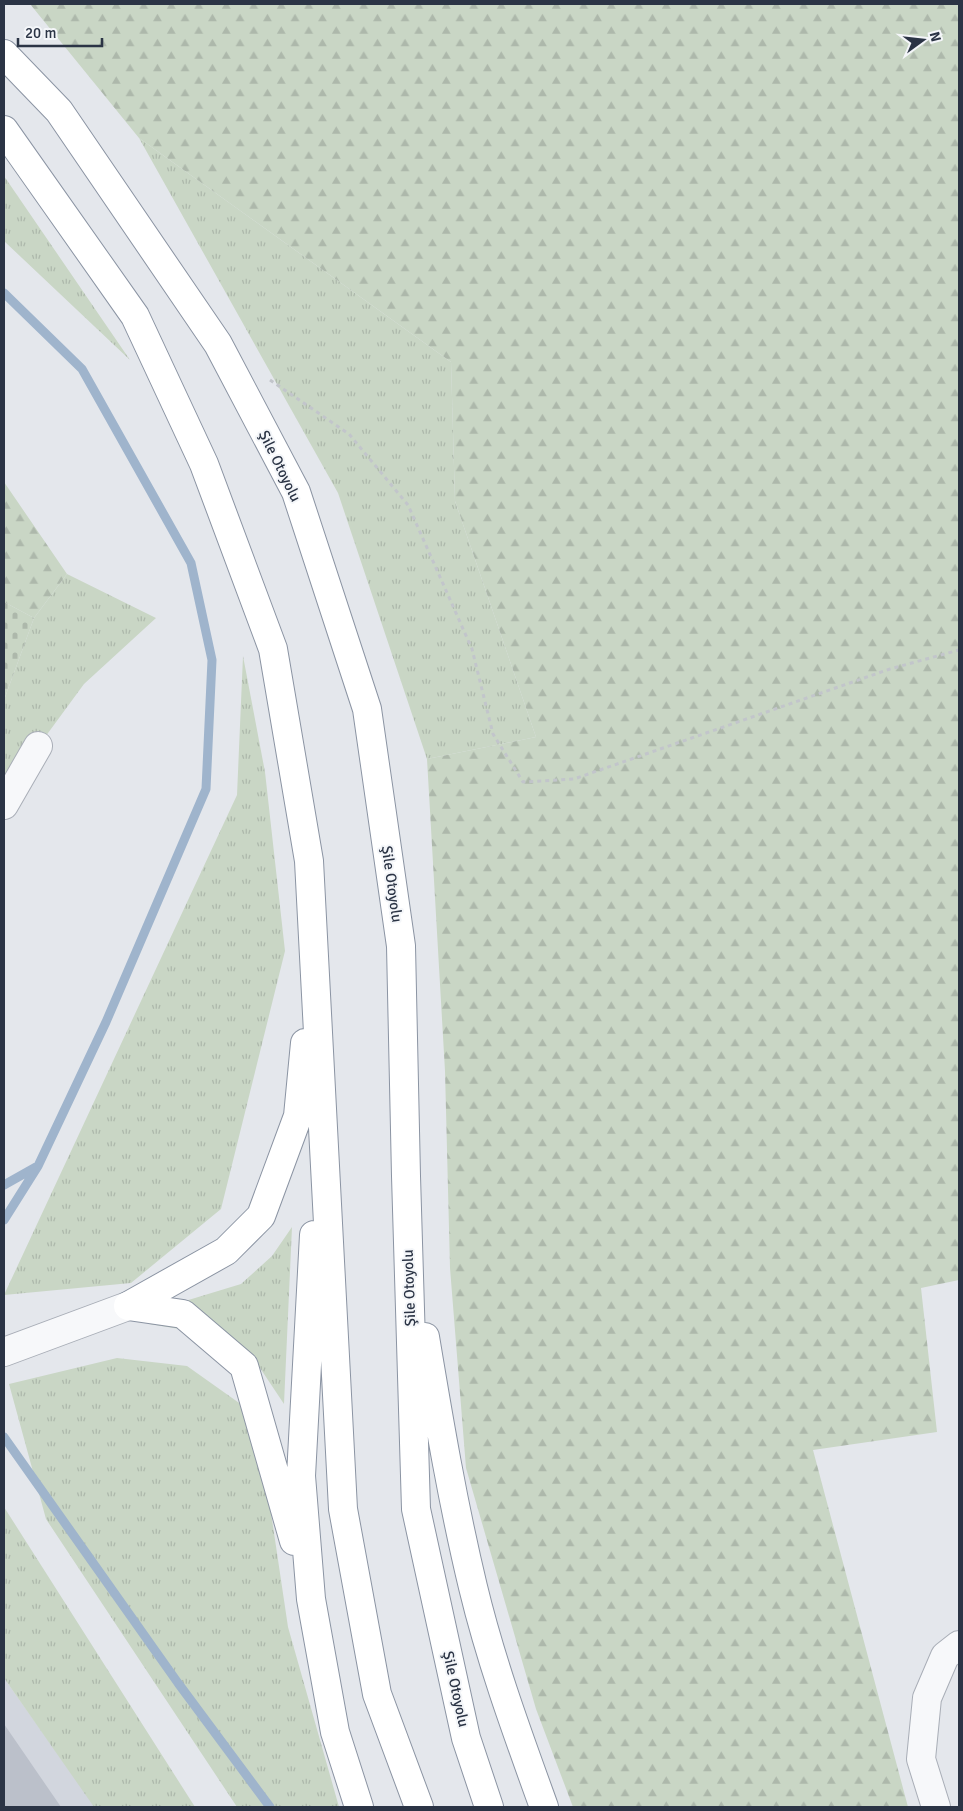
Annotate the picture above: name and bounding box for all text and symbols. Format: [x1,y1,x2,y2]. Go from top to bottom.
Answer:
scale bar [18,15,101,47]
north arrow [898,15,948,65]
text: 20 m [25,24,56,42]
text: N [926,30,945,44]
street label: Şile Otoyolu [255,427,305,505]
street label: Şile Otoyolu [378,845,406,923]
street label: Şile Otoyolu [399,1249,419,1327]
street label: Şile Otoyolu [439,1649,473,1729]

